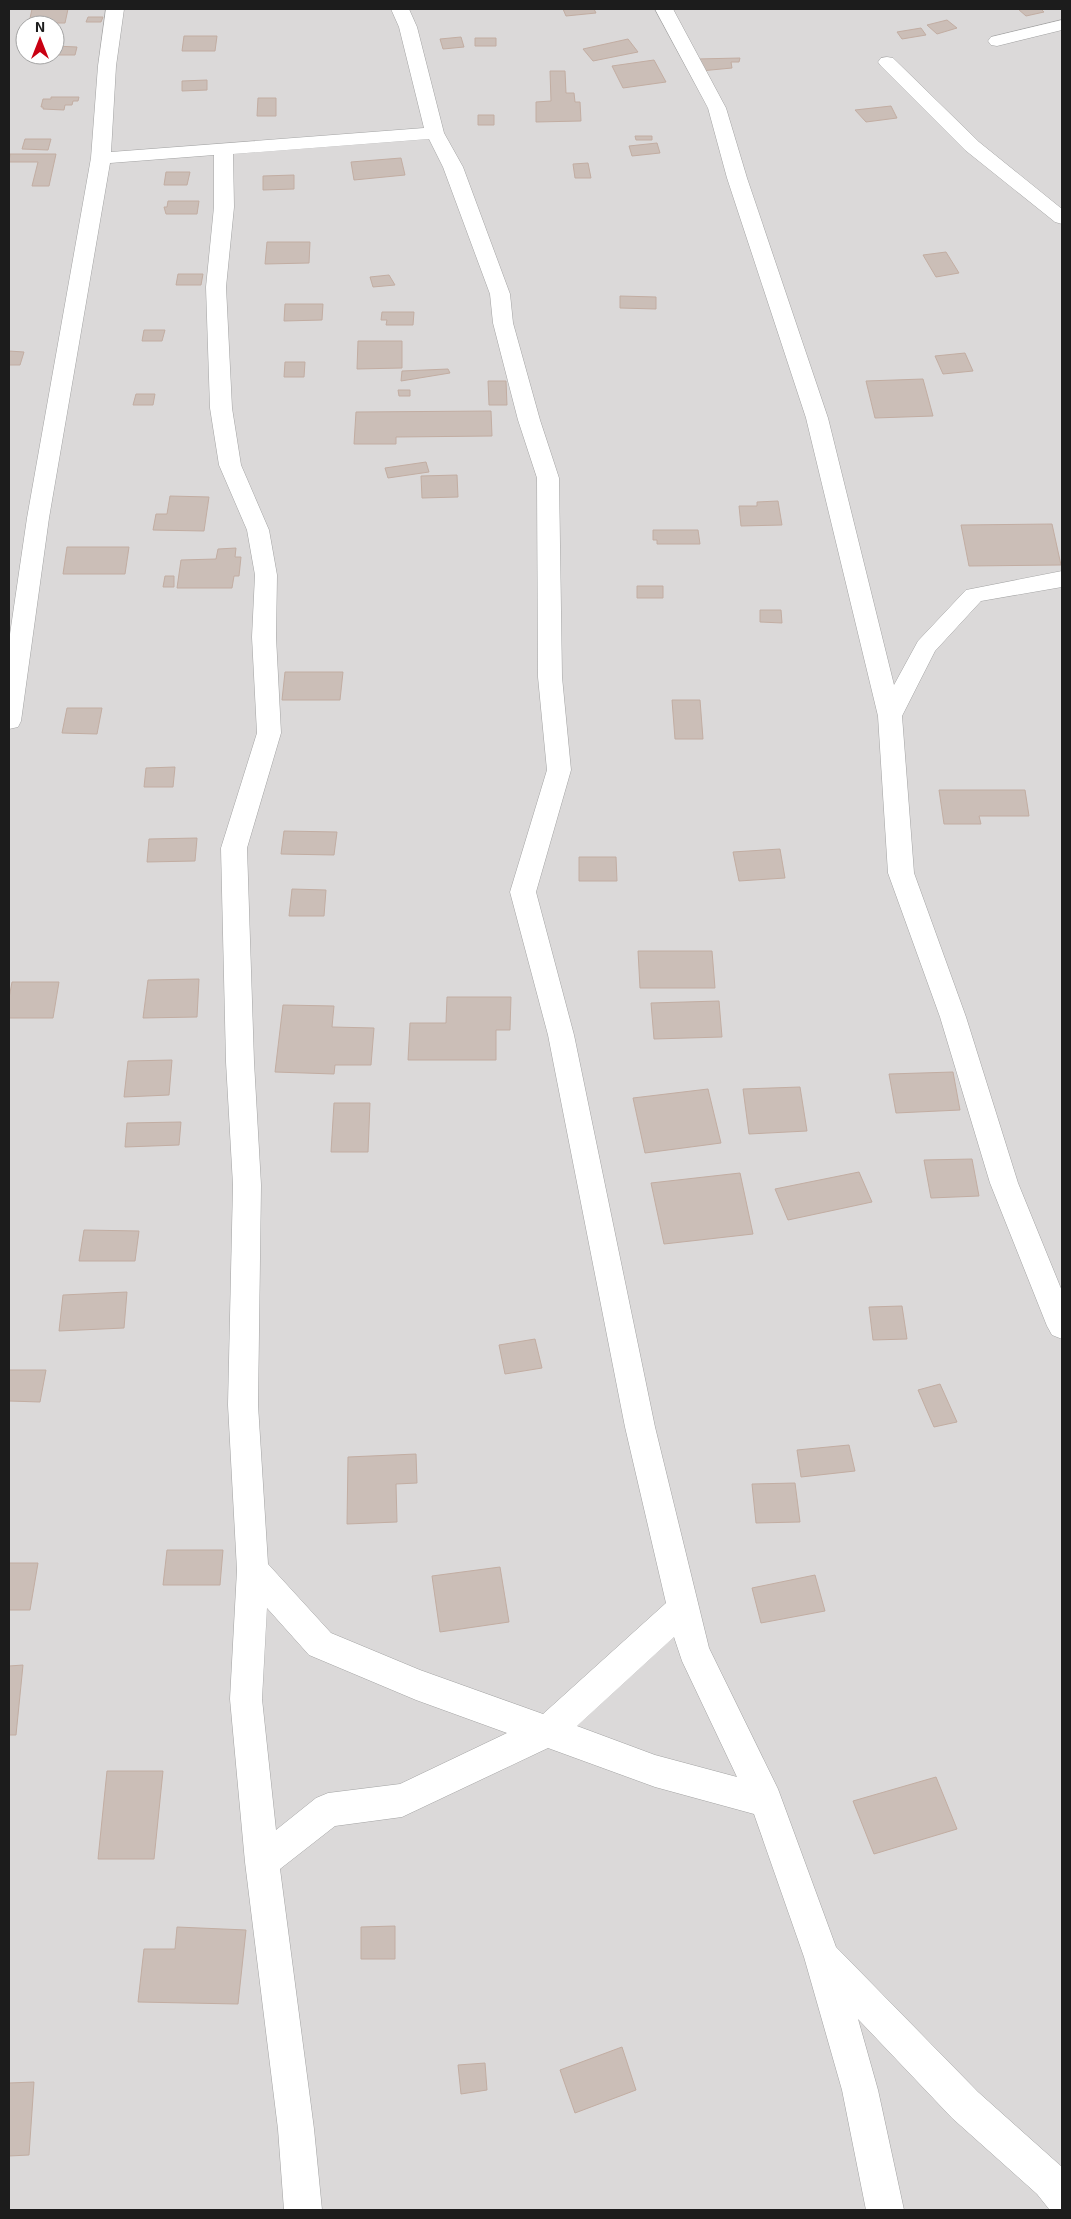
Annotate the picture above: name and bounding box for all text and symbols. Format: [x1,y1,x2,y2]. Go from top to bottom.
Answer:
north arrow [15,15,65,65]
text: N [35,18,45,35]

